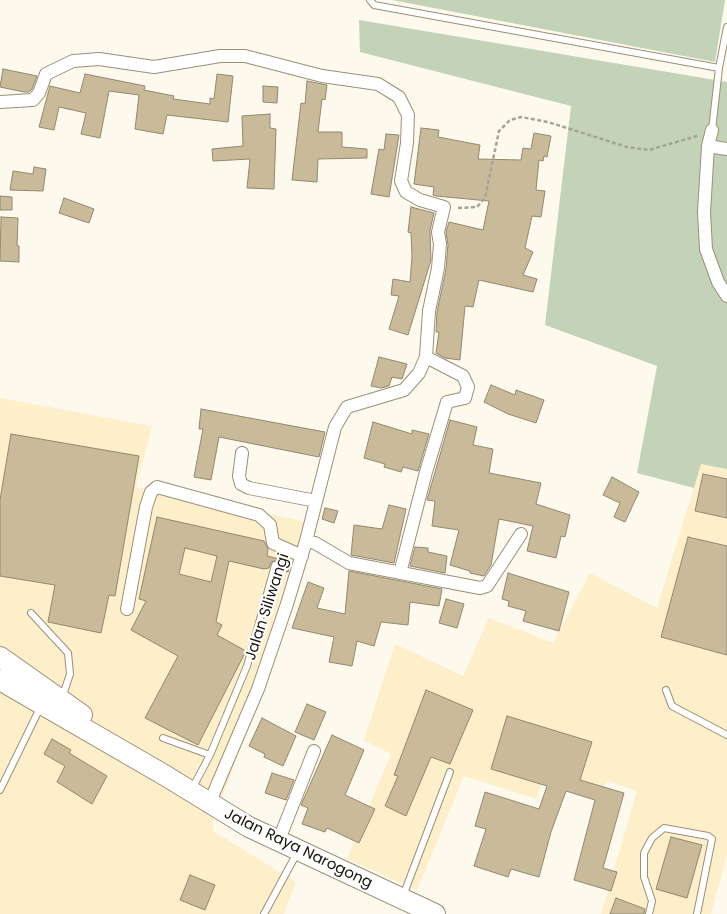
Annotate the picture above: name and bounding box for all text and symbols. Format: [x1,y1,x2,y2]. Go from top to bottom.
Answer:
street label: Jalan Siliwangi [242,551,294,663]
street label: Jalan Raya Narogong [221,805,375,893]

